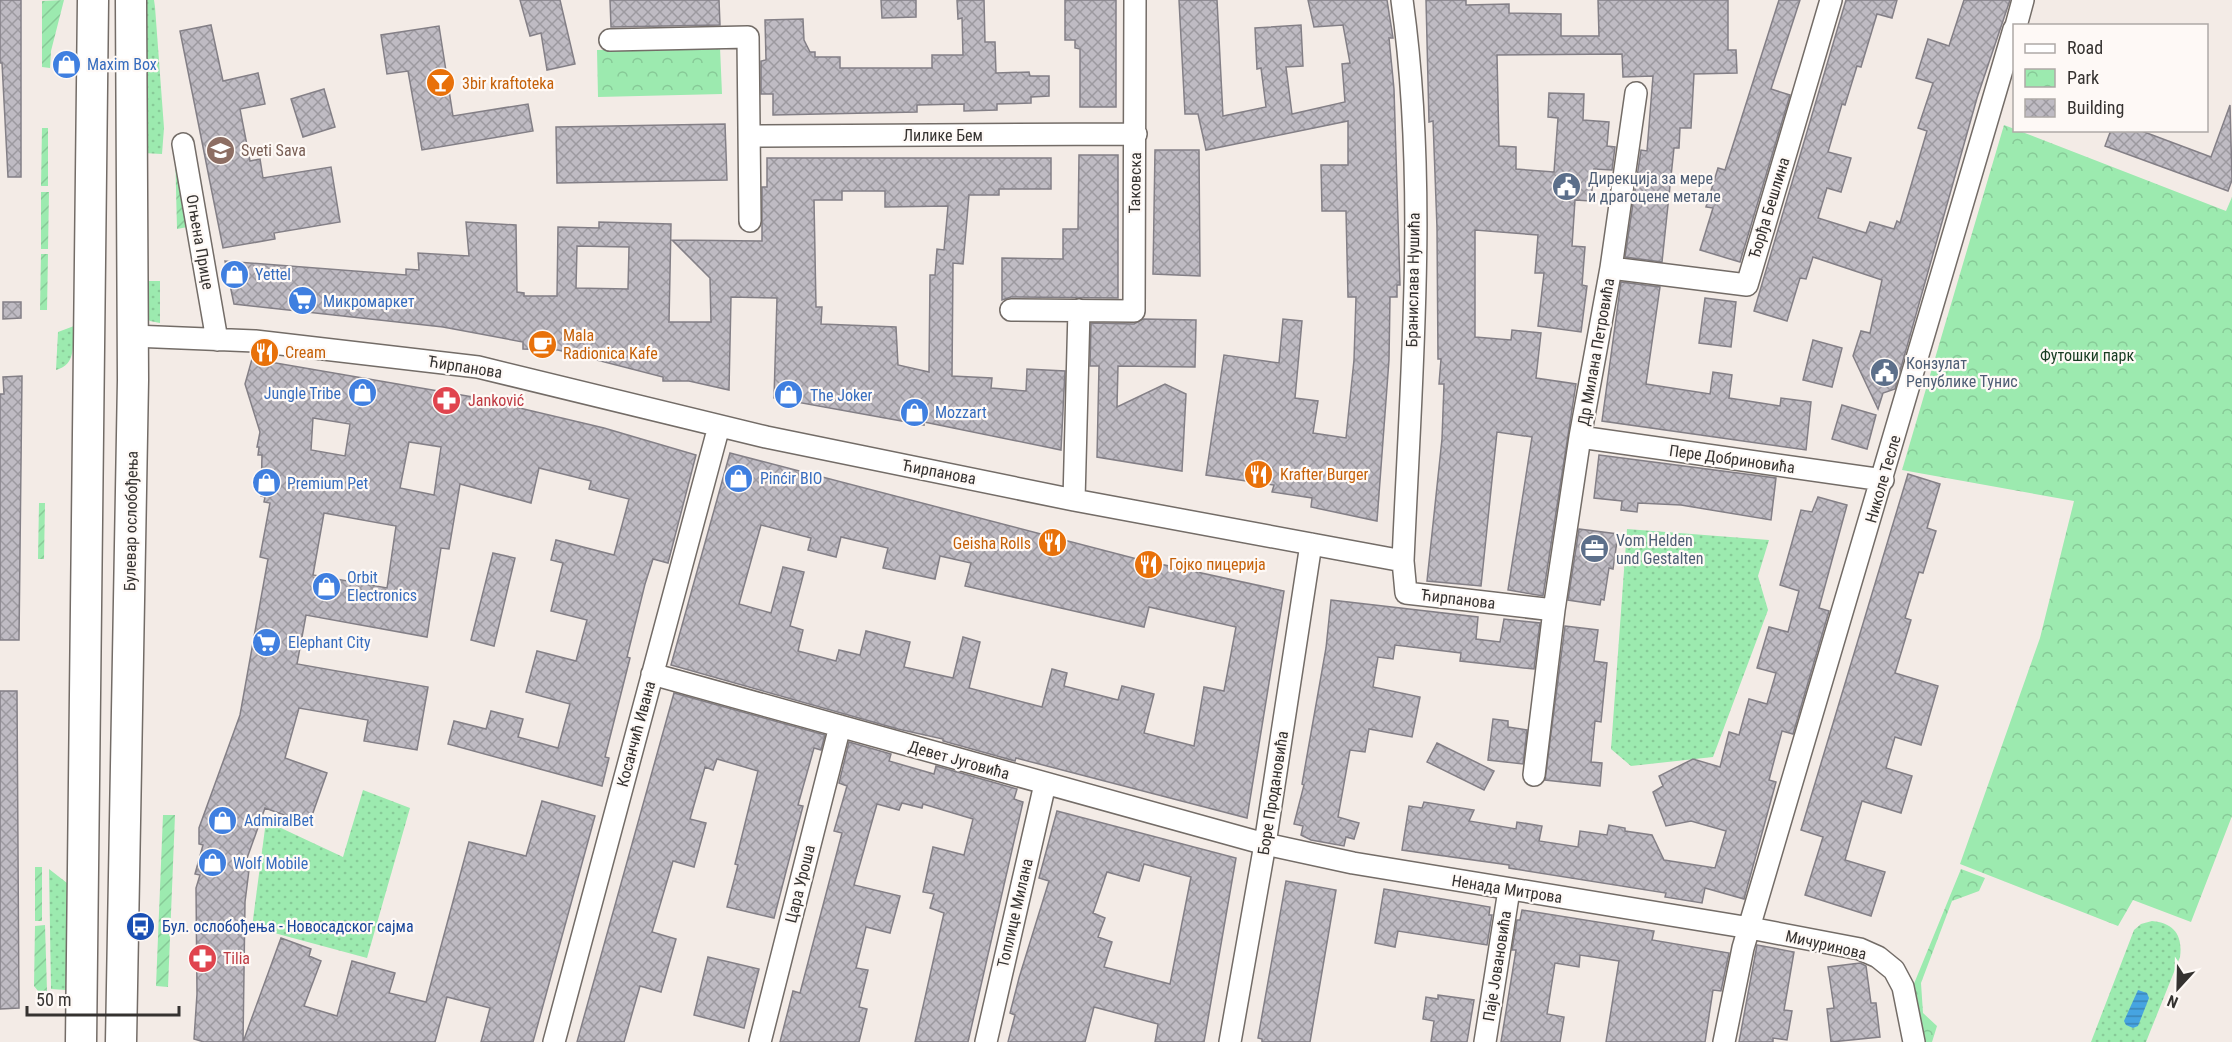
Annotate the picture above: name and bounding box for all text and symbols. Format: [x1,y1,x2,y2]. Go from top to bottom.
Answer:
legend [2013,24,2208,132]
text: Road [2067,37,2103,58]
shop icon: Maxim Box [50,48,82,80]
place label: Maxim Box [87,55,157,74]
bar icon: 3bir kraftoteka [425,67,457,99]
text: Park [2067,67,2099,88]
place label: 3bir kraftoteka [462,74,554,93]
text: Building [2067,97,2124,118]
street label: Лилике Бем [903,126,983,145]
school or university icon: Sveti Sava [204,134,236,166]
place label: Sveti Sava [241,141,306,160]
street label: Таковска [1125,152,1145,214]
street label: Ђорђа Бешлина [1745,155,1793,261]
place label: Дирекција за мере и драгоцене метале [1588,169,1721,206]
public building icon: Дирекција за мере и драгоцене метале [1551,171,1583,203]
street label: Огњена Прице [182,193,218,291]
street label: Бранислава Нушића [1402,212,1424,348]
shop icon: Yettel [218,258,250,290]
place label: Yettel [255,265,291,284]
street label: Др Милана Петровића [1574,277,1618,427]
supermarket icon: Микромаркет [286,285,318,317]
place label: Микромаркет [323,292,415,311]
place label: Mala Radionica Kafe [563,326,658,363]
cafe icon: Mala Radionica Kafe [526,328,558,360]
restaurant icon: Cream [248,336,280,368]
place label: Cream [285,343,326,362]
park label: Футошки парк [2040,346,2134,365]
street label: Ћирпанова [426,352,504,382]
place label: Конзулат Републике Тунис [1906,354,2018,391]
public building icon: Конзулат Републике Тунис [1869,356,1901,388]
shop icon: Jungle Tribe [346,377,378,409]
shop icon: The Joker [773,379,805,411]
place label: Jungle Tribe [264,384,341,403]
pharmacy icon: Janković [431,384,463,416]
place label: The Joker [810,386,873,405]
place label: Janković [468,391,524,410]
shop icon: Mozzart [898,396,930,428]
place label: Mozzart [935,403,987,422]
street label: Николе Тесле [1861,433,1905,525]
street label: Пере Добриновића [1668,441,1796,477]
street label: Булевар ослобођења [120,451,142,591]
street label: Ћирпанова [900,456,978,488]
restaurant icon: Krafter Burger [1243,458,1275,490]
shop icon: Pinćir BIO [723,462,755,494]
place label: Krafter Burger [1280,465,1368,484]
shop icon: Premium Pet [250,467,282,499]
place label: Pinćir BIO [760,469,822,488]
place label: Premium Pet [287,474,369,493]
restaurant icon: Geisha Rolls [1036,527,1068,559]
place label: Vom Helden und Gestalten [1616,531,1703,568]
office icon: Vom Helden und Gestalten [1579,533,1611,565]
place label: Geisha Rolls [953,534,1031,553]
restaurant icon: Гојко пицерија [1132,548,1164,580]
place label: Гојко пицерија [1169,555,1266,574]
place label: Orbit Electronics [347,568,417,605]
shop icon: Orbit Electronics [310,570,342,602]
street label: Ћирпанова [1420,585,1496,613]
supermarket icon: Elephant City [251,626,283,658]
place label: Elephant City [288,633,371,652]
street label: Косанчић Ивана [613,679,659,789]
street label: Боре Продановића [1254,730,1292,856]
street label: Девет Југовића [906,737,1012,783]
shop icon: AdmiralBet [207,804,239,836]
place label: AdmiralBet [244,811,314,830]
street label: Цара Уроша [781,843,819,925]
shop icon: Wolf Mobile [196,847,228,879]
place label: Wolf Mobile [233,854,308,873]
street label: Топлице Милана [993,857,1037,969]
street label: Ненада Митрова [1450,871,1564,907]
street label: Паје Јовановића [1479,909,1515,1023]
bus stop icon: Бул. ослобођења - Новосадског сајма [125,910,157,942]
place label: Бул. ослобођења - Новосадског сајма [162,917,414,936]
street label: Мичуринова [1784,926,1868,964]
pharmacy icon: Tilia [186,942,218,974]
place label: Tilia [223,949,250,968]
north arrow [2148,958,2208,1018]
scale bar [27,979,178,1017]
text: 50 m [36,989,71,1010]
text: N [2164,991,2181,1012]

